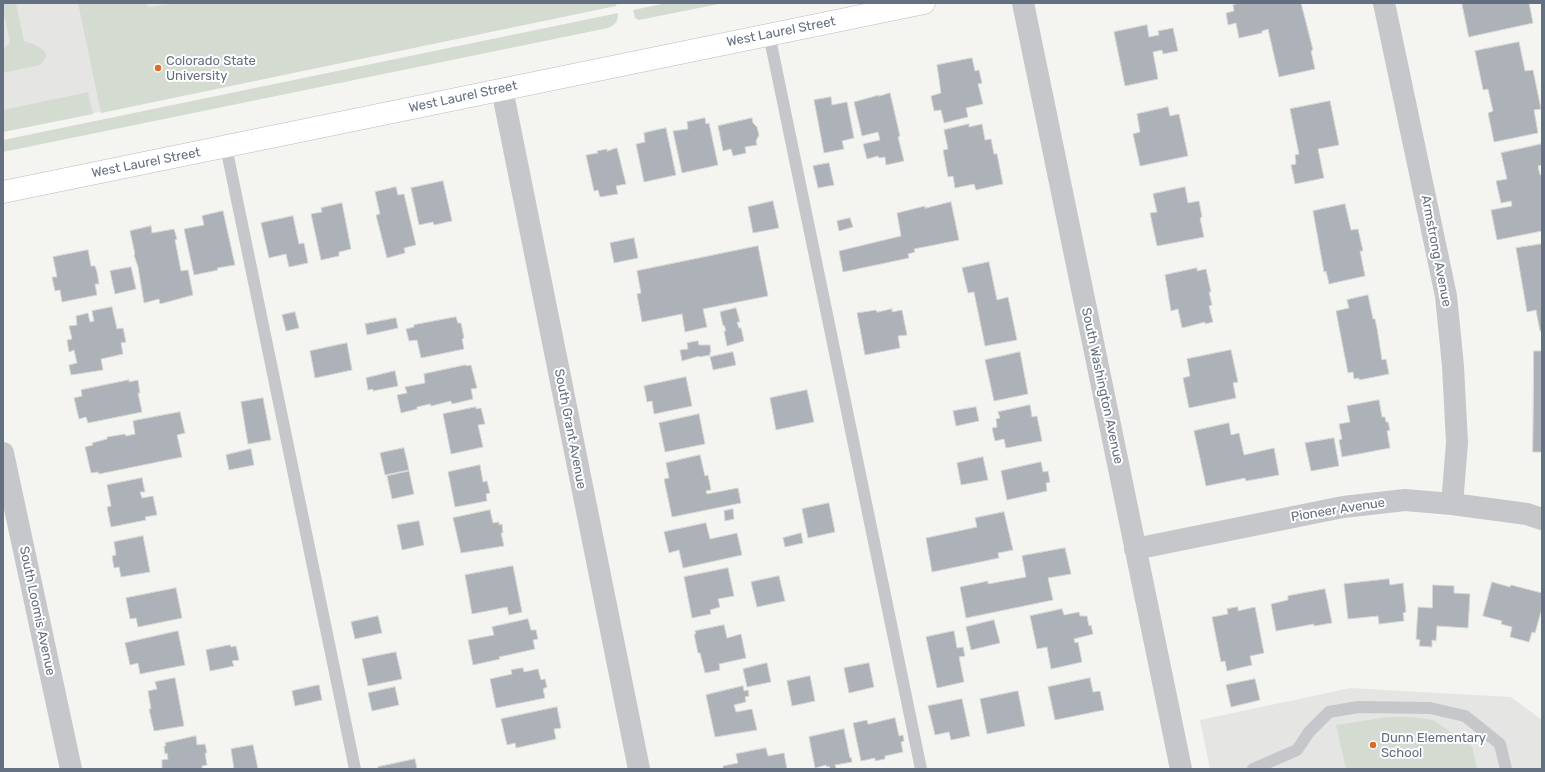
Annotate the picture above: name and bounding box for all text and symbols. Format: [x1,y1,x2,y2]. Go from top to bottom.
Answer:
street label: West Laurel Street [725,14,837,50]
place label: Colorado State University [166,53,256,84]
marker: Colorado State University [153,63,163,73]
street label: West Laurel Street [407,78,519,116]
street label: West Laurel Street [90,145,202,181]
street label: Armstrong Avenue [1418,194,1454,308]
street label: South Washington Avenue [1078,306,1126,466]
street label: South Grant Avenue [551,368,589,490]
street label: Pioneer Avenue [1290,495,1386,525]
street label: South Loomis Avenue [16,545,58,677]
place label: Dunn Elementary School [1381,730,1486,761]
marker: Dunn Elementary School [1368,740,1378,750]

